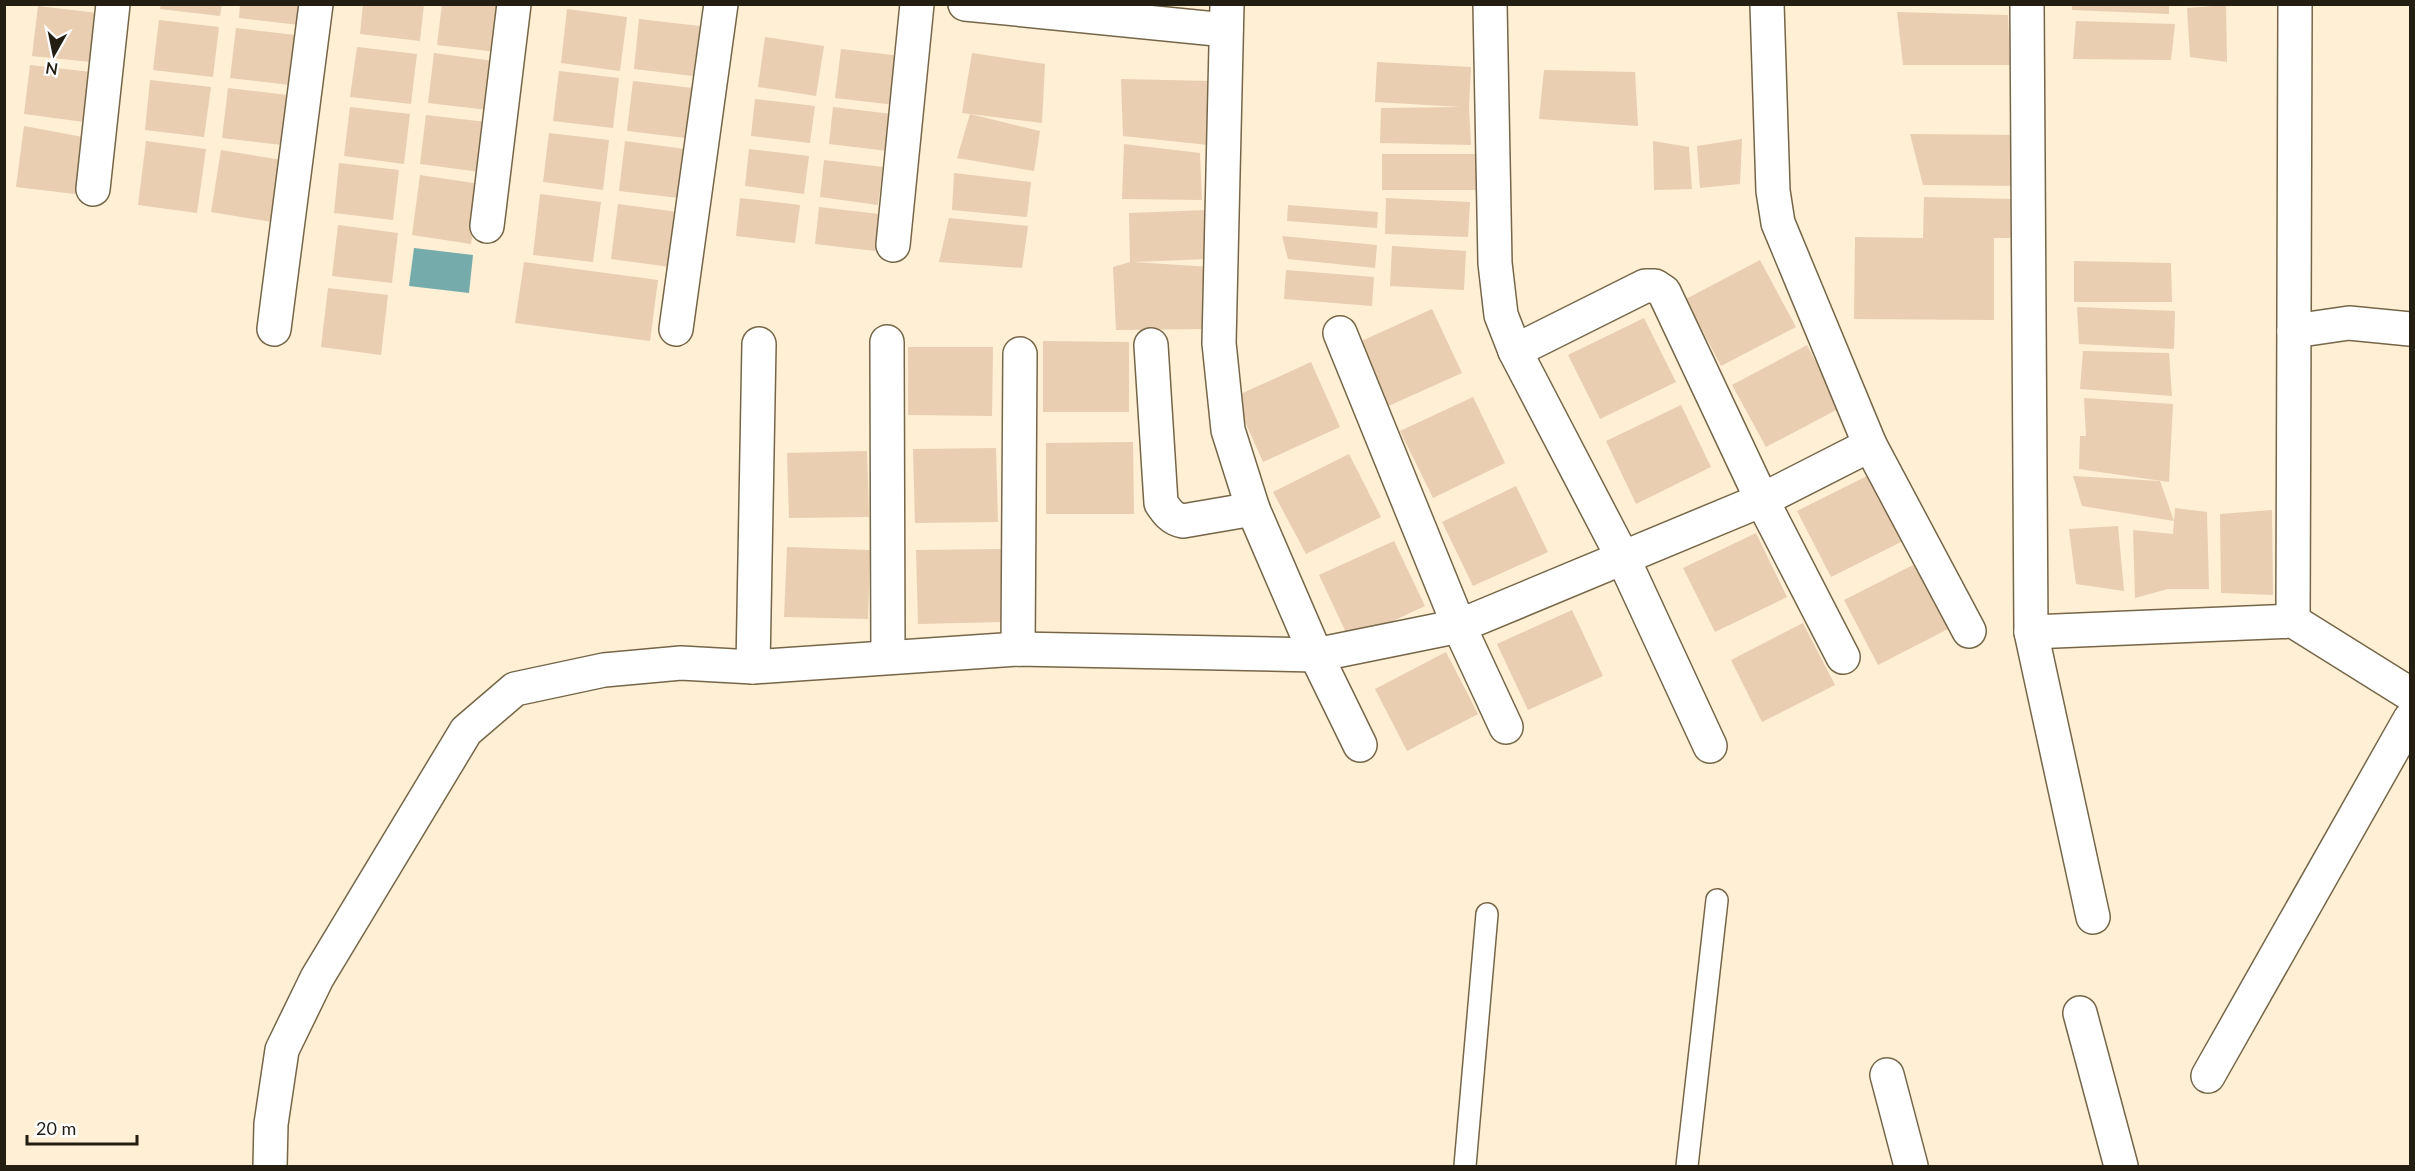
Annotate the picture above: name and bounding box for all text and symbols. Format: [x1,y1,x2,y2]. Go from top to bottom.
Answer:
north arrow [24,24,84,84]
text: N [44,59,59,80]
scale bar [27,1108,136,1146]
text: 20 m [36,1117,76,1139]

